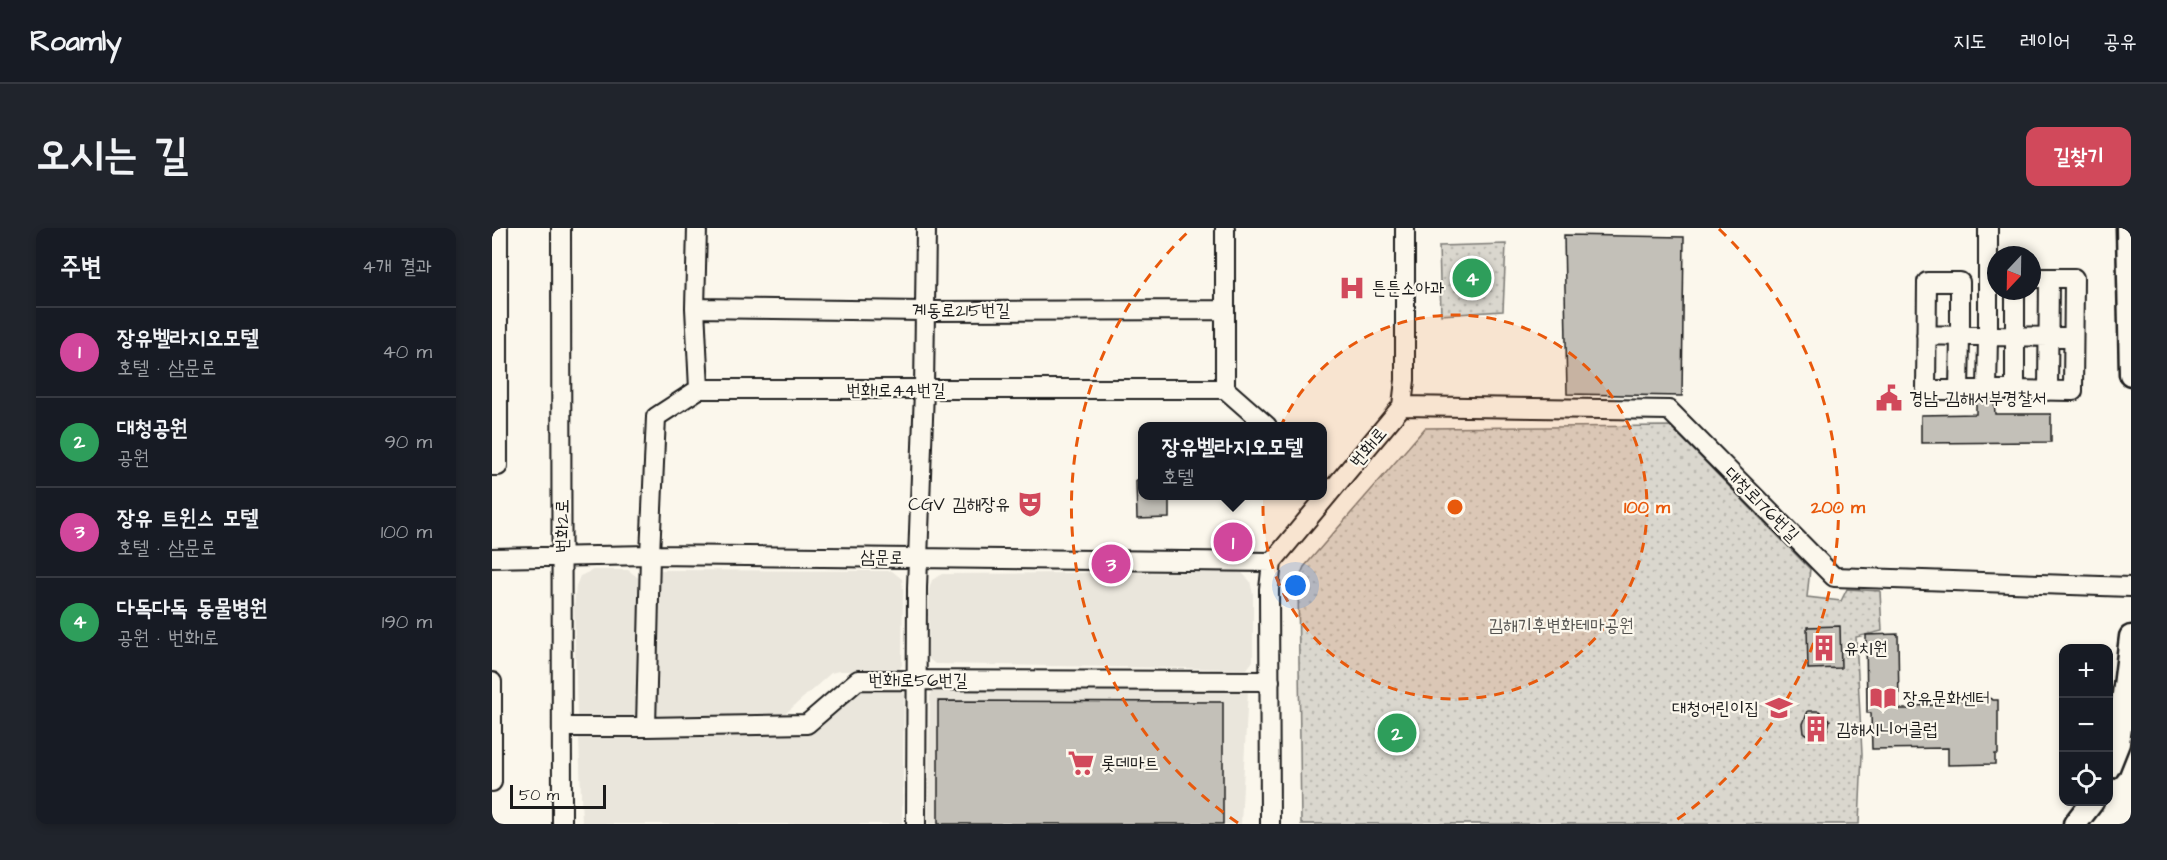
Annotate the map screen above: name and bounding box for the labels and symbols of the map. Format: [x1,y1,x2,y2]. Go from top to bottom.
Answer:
north arrow [1987,246,2041,300]
pin: 4 [1452,256,1492,300]
hospital icon: 튼튼소아과 [1337,273,1367,303]
place label: 튼튼소아과 [1372,276,1444,301]
street label: 계동로215번길 [912,298,1010,323]
street label: 번화1로44번길 [846,378,946,403]
public building icon: 경남 김해서부경찰서 [1874,383,1904,413]
place label: 경남 김해서부경찰서 [1909,386,2047,411]
street label: 번화1로 [1344,422,1393,473]
street label: 대청로176번길 [1718,461,1805,548]
theatre icon: CGV 김해장유 [1015,489,1045,519]
place label: CGV 김해장유 [908,492,1010,517]
text: 100 m [1624,495,1671,520]
text: 200 m [1810,495,1866,520]
centre of rings [1445,497,1465,517]
street label: 번화2로 [550,499,575,553]
pin: 1 [1214,520,1252,564]
pin: 3 [1092,542,1130,586]
street label: 삼문로 [860,545,904,570]
your location [1281,571,1310,600]
park label: 김해기후변화테마공원 [1489,613,1633,638]
building icon: 유치원 [1809,633,1839,663]
place label: 유치원 [1844,636,1887,661]
street label: 번화1로56번길 [869,668,968,693]
library icon: 장유문화센터 [1868,683,1898,713]
place label: 장유문화센터 [1903,686,1990,711]
school or university icon: 대청어린이집 [1764,693,1794,723]
place label: 대청어린이집 [1672,696,1759,721]
pin: 2 [1378,710,1416,756]
building icon: 김해시니어클럽 [1801,714,1831,744]
place label: 김해시니어클럽 [1836,717,1937,742]
supermarket icon: 롯데마트 [1066,748,1096,778]
place label: 롯데마트 [1101,751,1159,776]
scale bar [510,782,606,810]

